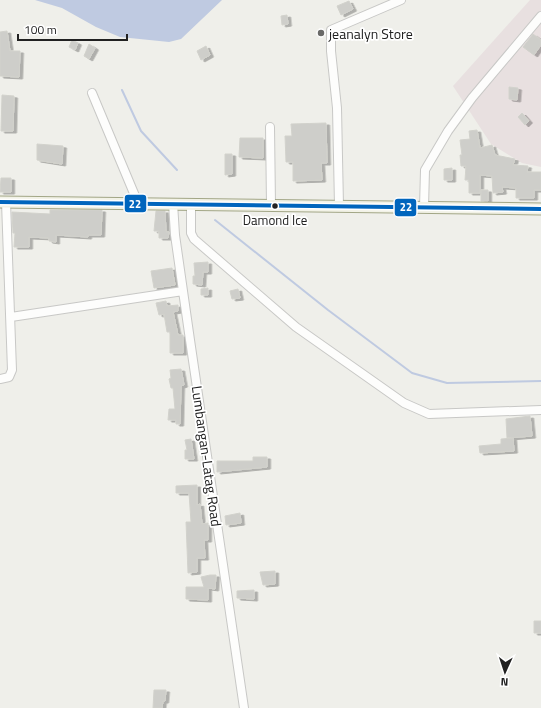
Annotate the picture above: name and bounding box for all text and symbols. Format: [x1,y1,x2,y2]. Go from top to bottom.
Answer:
scale bar [18,16,127,42]
text: 100 m [24,20,57,39]
place label: jeanalyn Store [328,23,413,44]
marker: jeanalyn Store [316,28,326,38]
line badge: 22 [124,194,147,213]
text: 22 [129,196,141,212]
line badge: 22 [394,198,417,217]
text: 22 [400,199,412,215]
marker: Damond Ice [270,201,280,211]
place label: Damond Ice [243,210,307,230]
street label: Lumbangan-Latag Road [187,384,227,528]
north arrow [485,652,525,692]
text: N [500,674,509,690]

